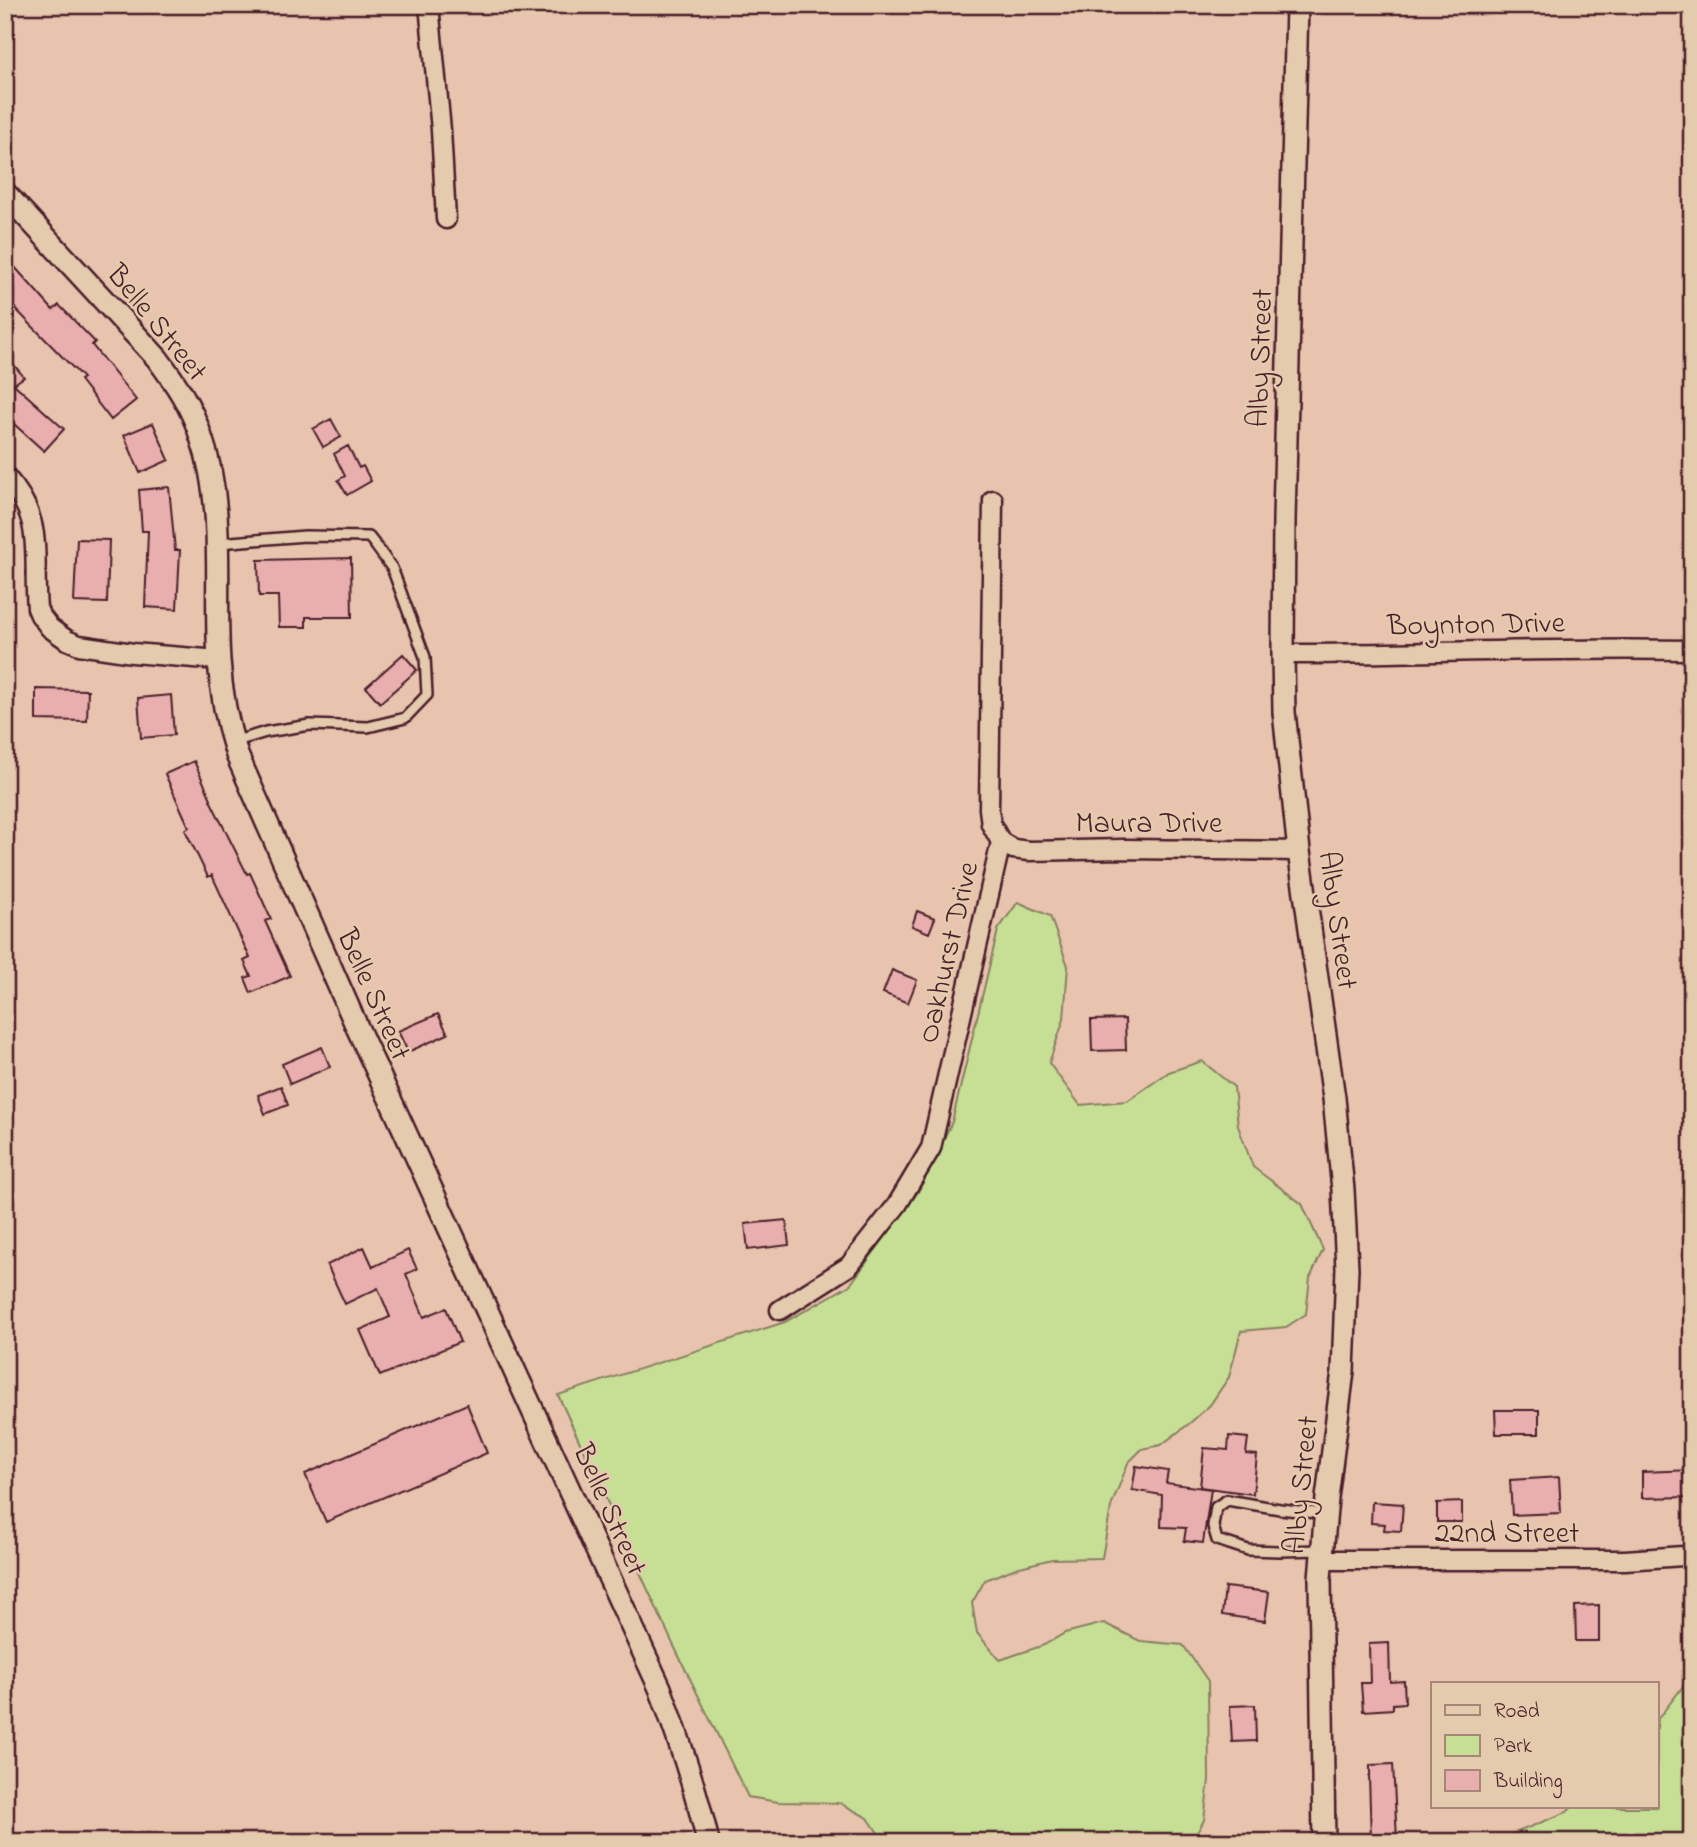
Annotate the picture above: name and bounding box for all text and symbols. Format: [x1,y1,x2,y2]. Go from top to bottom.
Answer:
street label: Belle Street [94,255,217,392]
street label: Alby Street [1238,288,1286,428]
street label: Boynton Drive [1386,602,1566,650]
street label: Maura Drive [1075,803,1223,847]
street label: Alby Street [1305,848,1367,992]
street label: Oakhurst Drive [908,857,992,1048]
street label: Belle Street [323,921,421,1068]
street label: Alby Street [1274,1414,1332,1557]
street label: Belle Street [559,1436,657,1583]
street label: 22nd Street [1435,1513,1579,1557]
legend [1431,1682,1658,1808]
text: Road [1494,1697,1540,1727]
text: Park [1494,1732,1533,1762]
text: Building [1493,1767,1563,1799]

